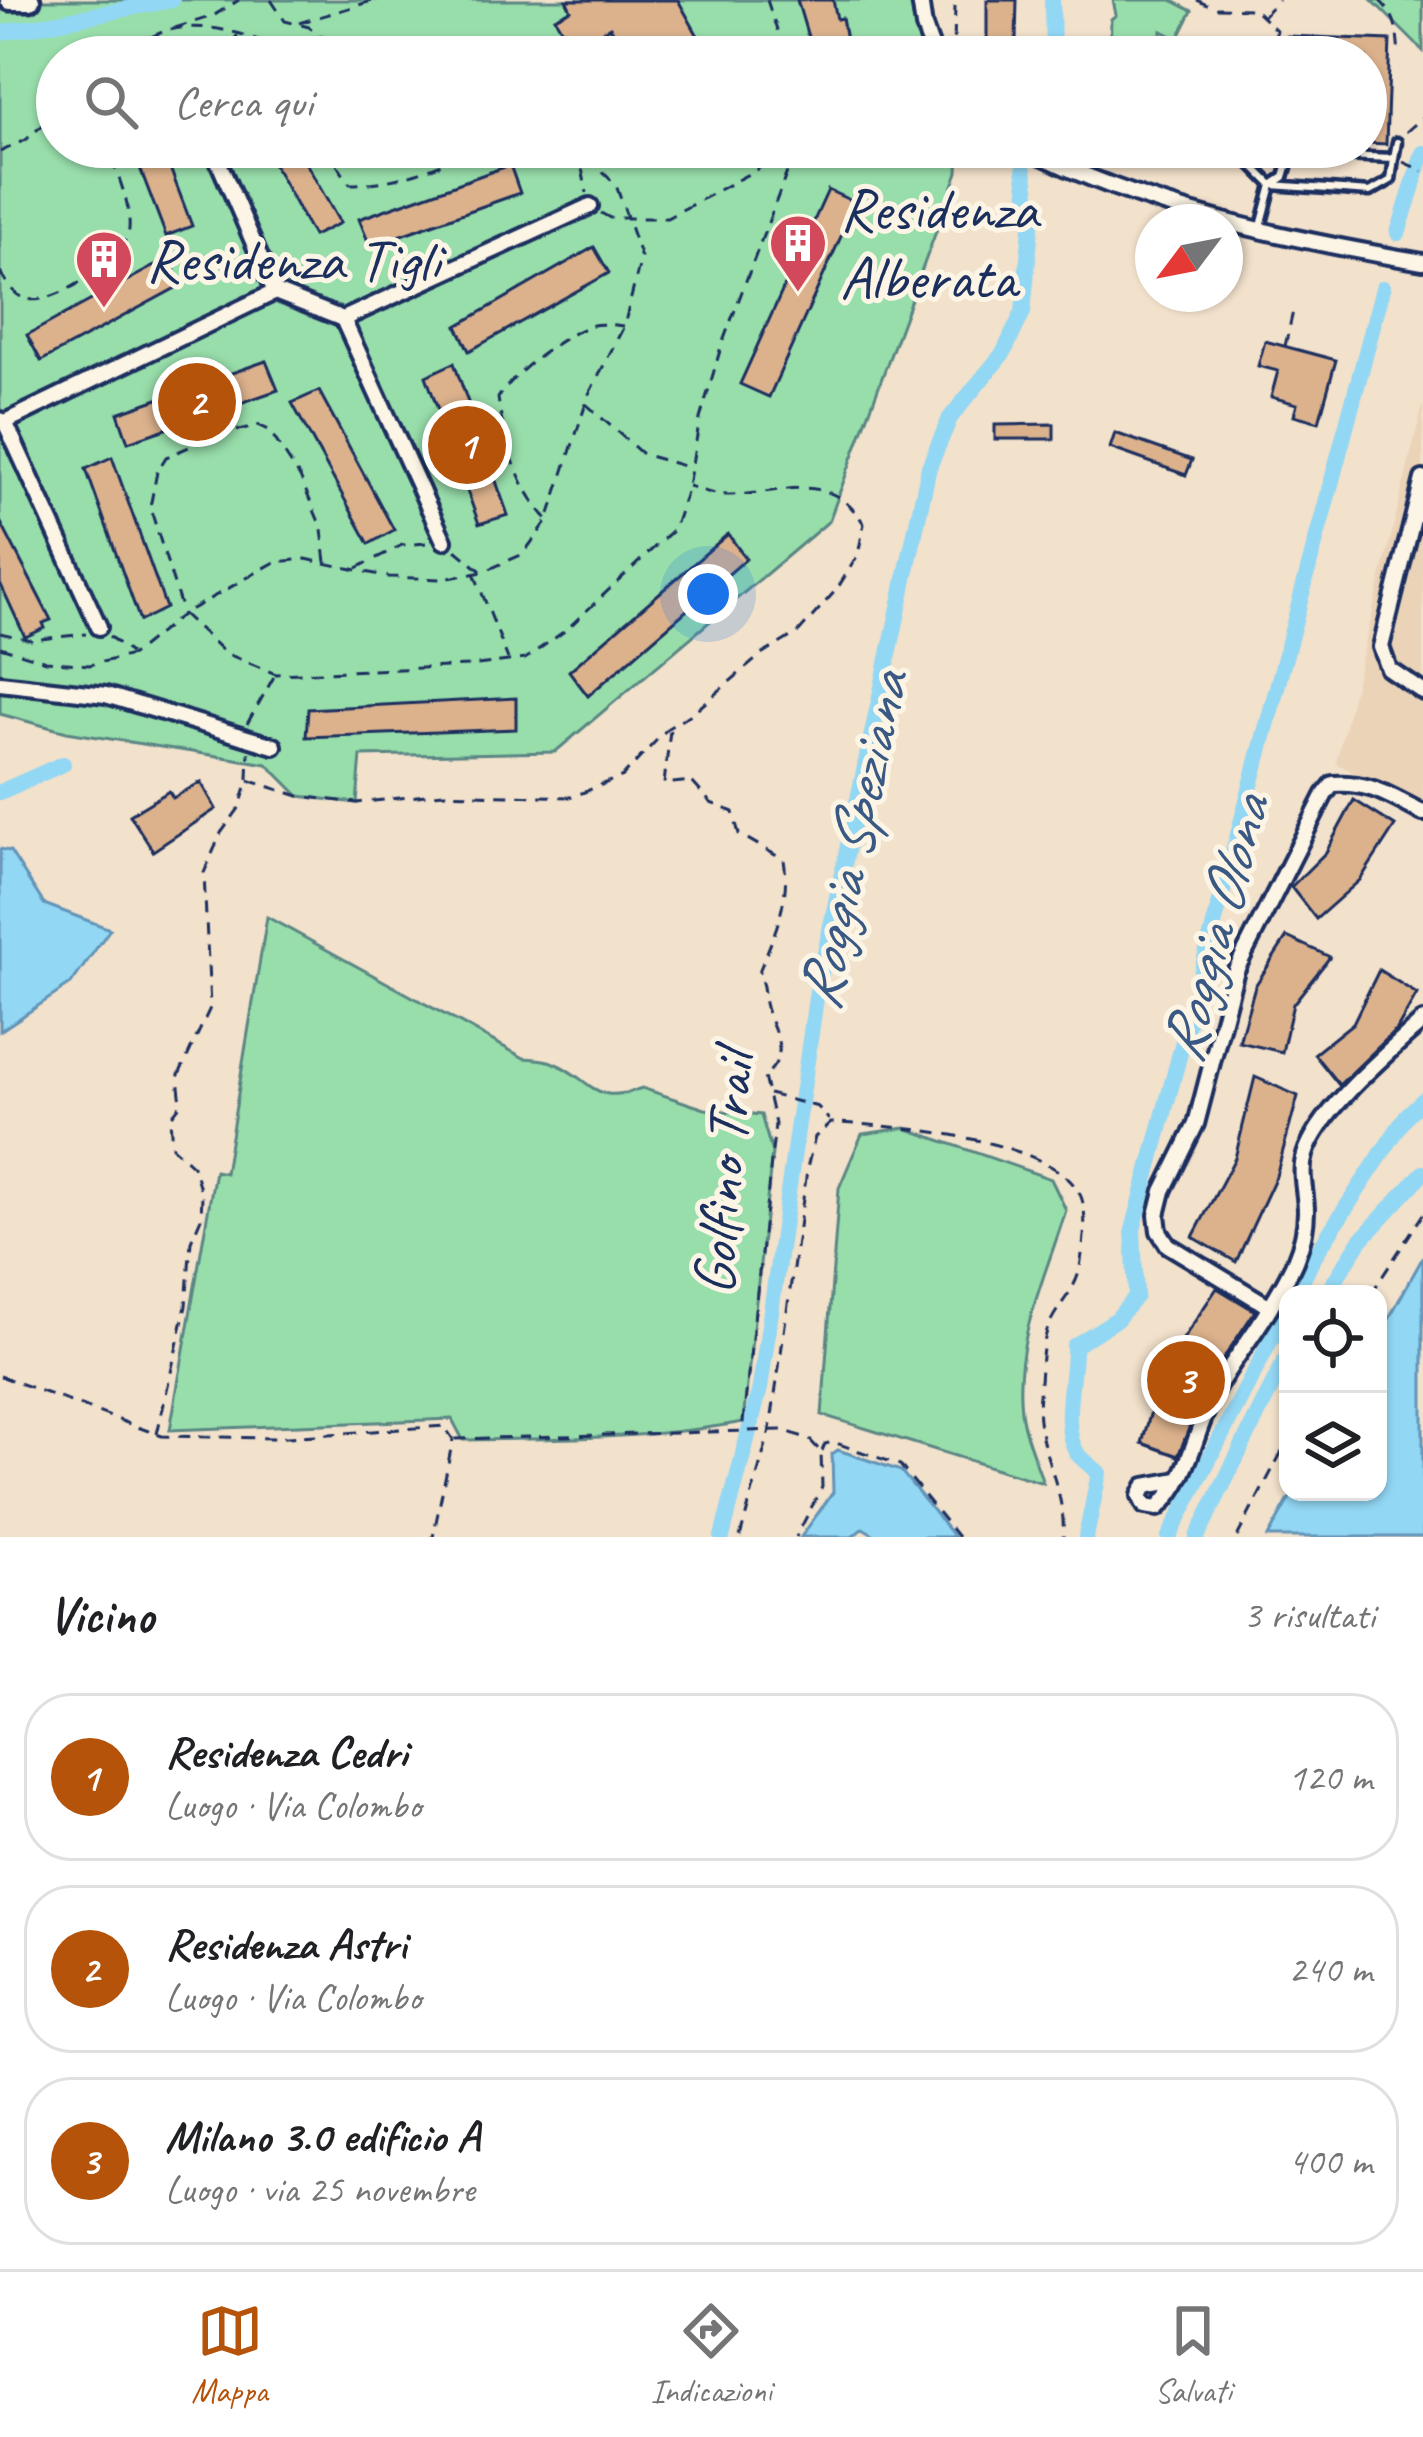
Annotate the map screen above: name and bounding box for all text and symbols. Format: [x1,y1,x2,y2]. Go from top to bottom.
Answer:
search box [36,36,1387,168]
icon: search [78,69,144,135]
text: Cerca qui [174,74,313,131]
place label: Residenza Alberata [840,171,1042,316]
north arrow [1135,204,1243,312]
building icon: Residenza Alberata [767,212,829,294]
place label: Residenza Tigli [146,222,447,298]
building icon: Residenza Tigli [73,228,135,310]
pin: 2 [158,357,236,447]
pin: 1 [428,400,506,490]
your location [678,564,738,624]
water label: Roggia Speziana [778,661,928,1016]
water label: Roggia Olona [1141,783,1289,1070]
street label: Golfino Trail [675,1039,772,1297]
map controls [1279,1285,1387,1501]
button: locate [1279,1285,1387,1393]
pin: 3 [1147,1335,1225,1425]
button: layers [1279,1393,1387,1501]
text: Vicino [48,1583,153,1647]
text: 3 risultati [1243,1591,1375,1640]
text: Residenza Cedri [165,1724,407,1781]
text: 1 [81,1753,99,1802]
text: 120 m [1288,1753,1372,1802]
text: Luogo · Via Colombo [165,1781,421,1830]
text: Residenza Astri [165,1916,406,1973]
text: 2 [81,1945,99,1994]
text: 240 m [1288,1945,1372,1994]
text: Luogo · Via Colombo [165,1973,421,2022]
text: Milano 3.0 edificio A [165,2108,479,2165]
text: 3 [81,2137,99,2186]
text: 400 m [1288,2137,1372,2186]
text: Luogo · via 25 novembre [165,2165,475,2214]
tab: Mappa [191,2298,268,2412]
tab: Indicazioni [650,2298,772,2412]
tab: Salvati [1155,2298,1232,2412]

